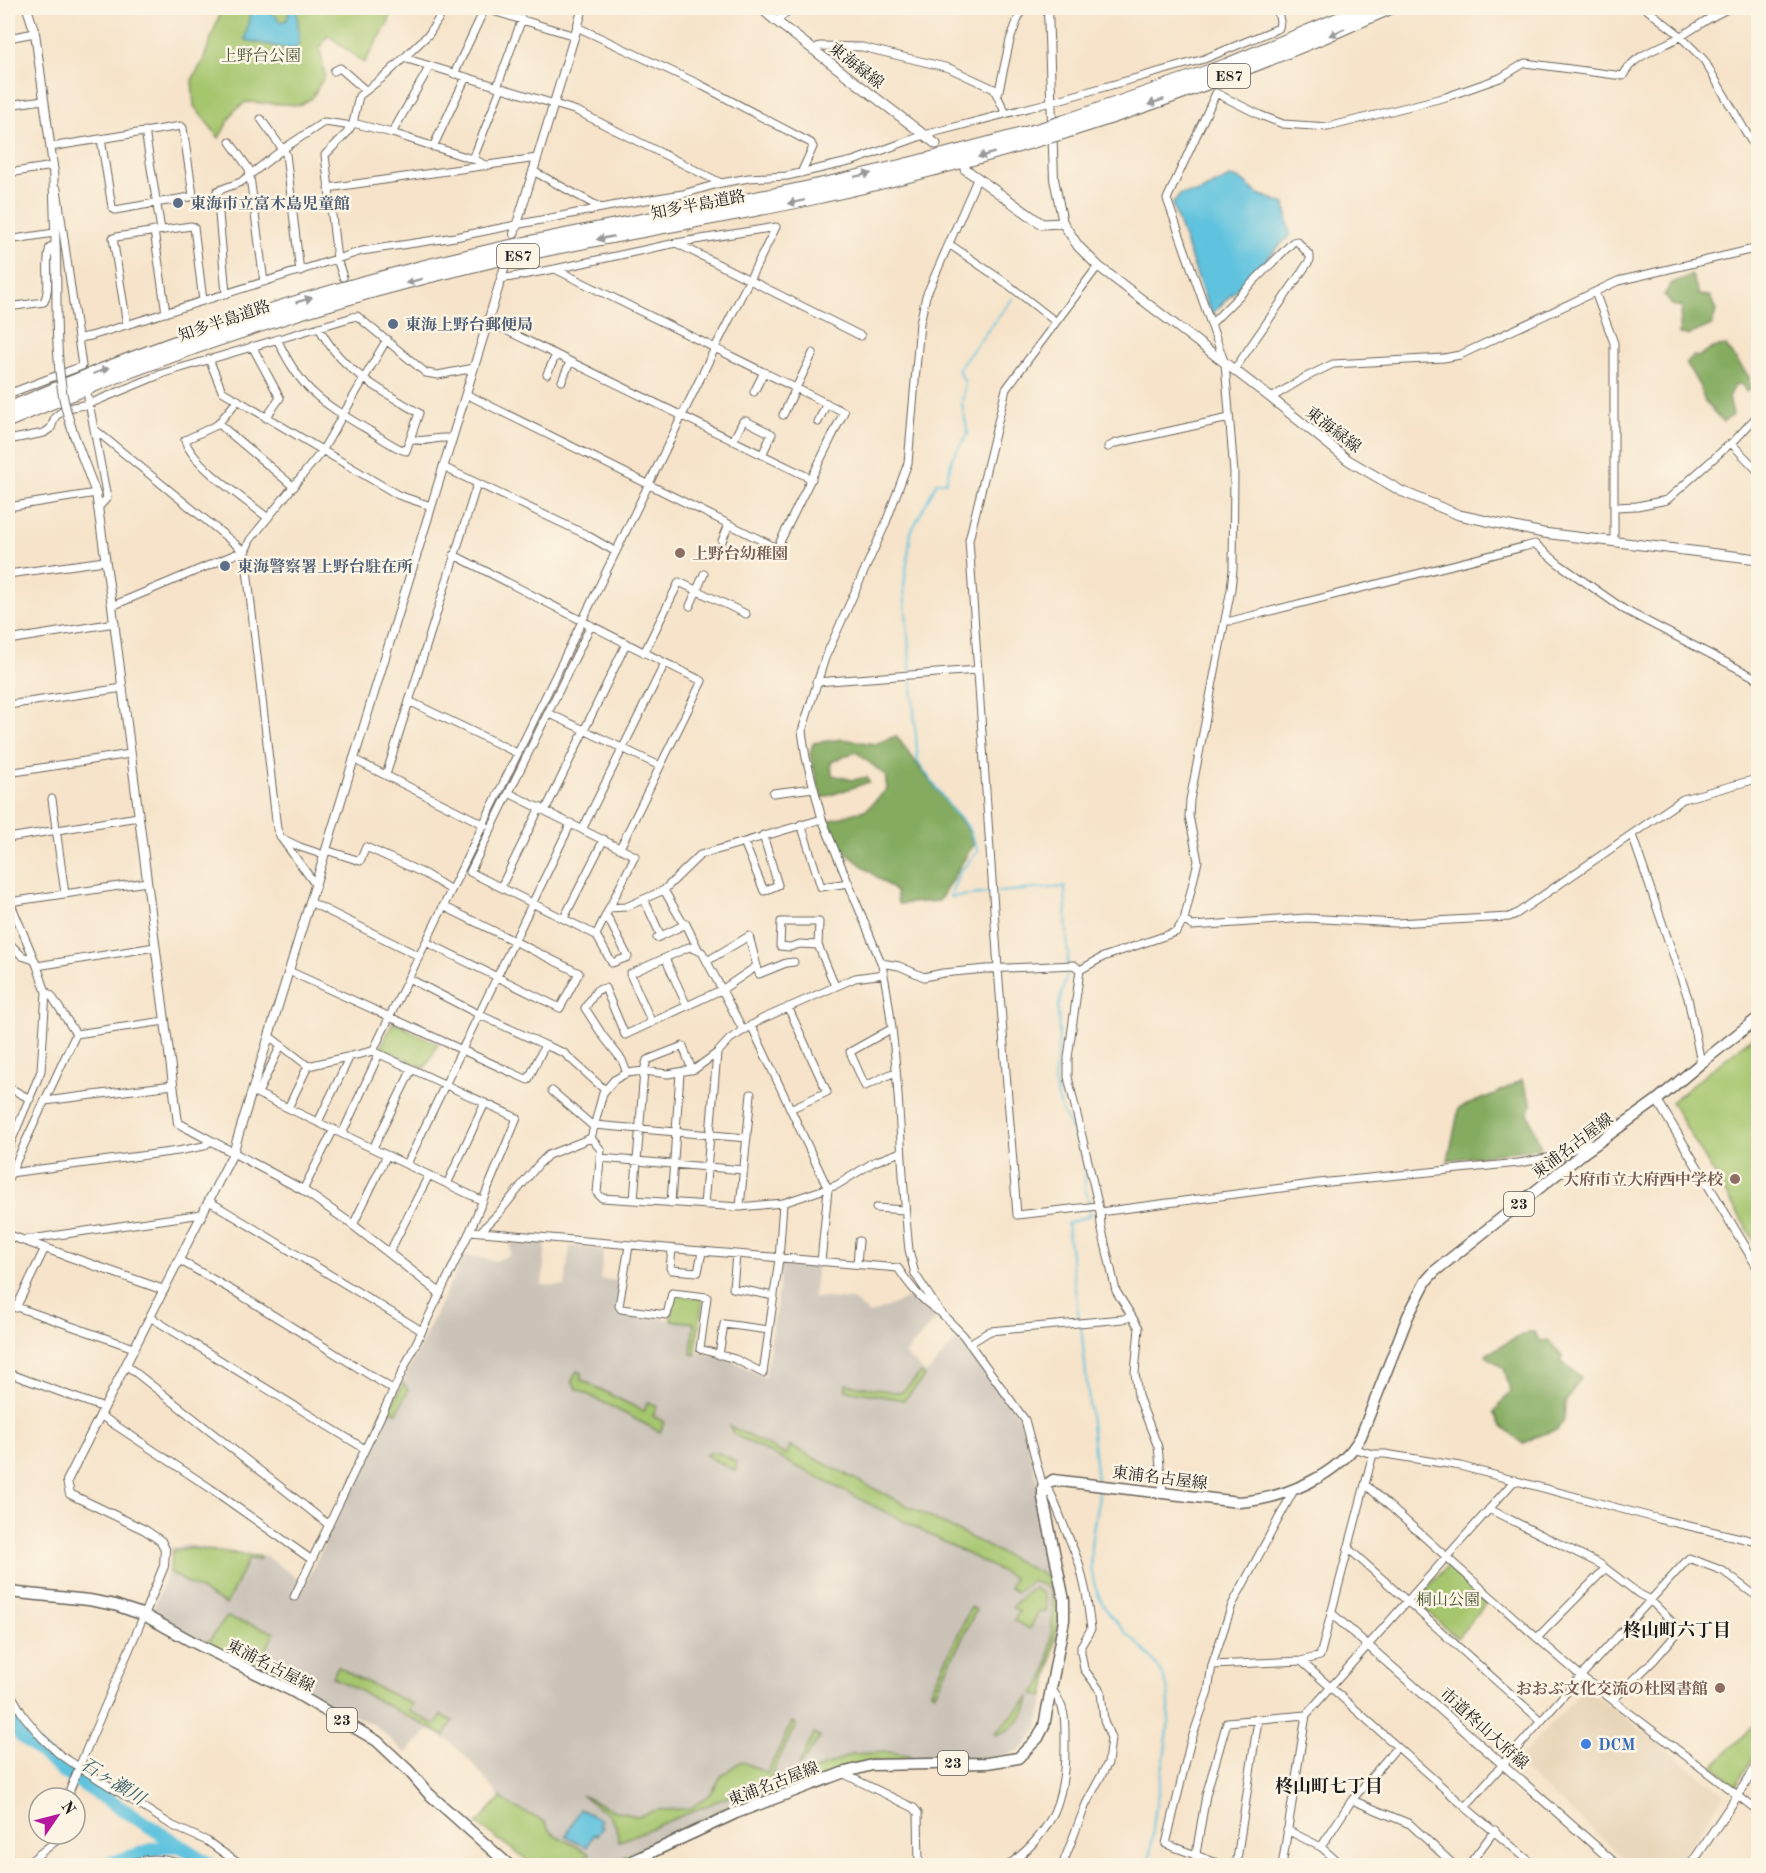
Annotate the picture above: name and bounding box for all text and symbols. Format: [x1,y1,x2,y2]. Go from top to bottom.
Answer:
one-way arrow [1329,27,1346,36]
street label: 東海緑線 [826,39,887,93]
park label: 上野台公園 [221,47,301,65]
road number: E87 [1208,64,1250,88]
one-way arrow [1146,98,1164,108]
one-way arrow [976,151,995,161]
one-way arrow [854,170,873,179]
street label: 知多半島道路 [649,187,747,223]
place label: 東海市立富木島児童館 [190,195,350,213]
marker: 東海市立富木島児童館 [171,196,185,210]
one-way arrow [787,197,805,207]
one-way arrow [595,234,614,243]
road number: E87 [497,244,539,268]
one-way arrow [405,276,423,286]
one-way arrow [295,295,313,304]
street label: 知多半島道路 [176,297,273,345]
place label: 東海上野台郵便局 [405,316,533,334]
marker: 東海上野台郵便局 [386,317,400,331]
one-way arrow [92,366,110,376]
street label: 東海緑線 [1302,403,1364,456]
place label: 上野台幼稚園 [692,545,788,563]
marker: 上野台幼稚園 [673,546,687,560]
place label: 東海警察署上野台駐在所 [237,558,413,576]
marker: 東海警察署上野台駐在所 [218,559,232,573]
street label: 東浦名古屋線 [1529,1110,1616,1182]
place label: 大府市立大府西中学校 [1563,1171,1724,1189]
marker: 大府市立大府西中学校 [1728,1172,1742,1186]
road number: 23 [1504,1192,1534,1216]
street label: 東浦名古屋線 [1111,1463,1209,1493]
park label: 桐山公園 [1416,1591,1480,1609]
district label: 柊山町六丁目 [1623,1620,1731,1640]
street label: 東浦名古屋線 [224,1636,317,1696]
place label: おおぶ文化交流の杜図書館 [1516,1680,1708,1698]
marker: おおぶ文化交流の杜図書館 [1713,1681,1727,1695]
street label: 市道柊山大府線 [1437,1685,1532,1773]
road number: 23 [327,1708,357,1732]
marker: DCM [1579,1737,1593,1751]
place label: DCM [1598,1738,1635,1754]
road number: 23 [938,1751,968,1775]
water label: 石ヶ瀬川 [77,1753,151,1810]
street label: 東浦名古屋線 [725,1758,821,1810]
district label: 柊山町七丁目 [1275,1776,1383,1796]
north arrow [27,1786,87,1846]
text: N [58,1799,78,1819]

